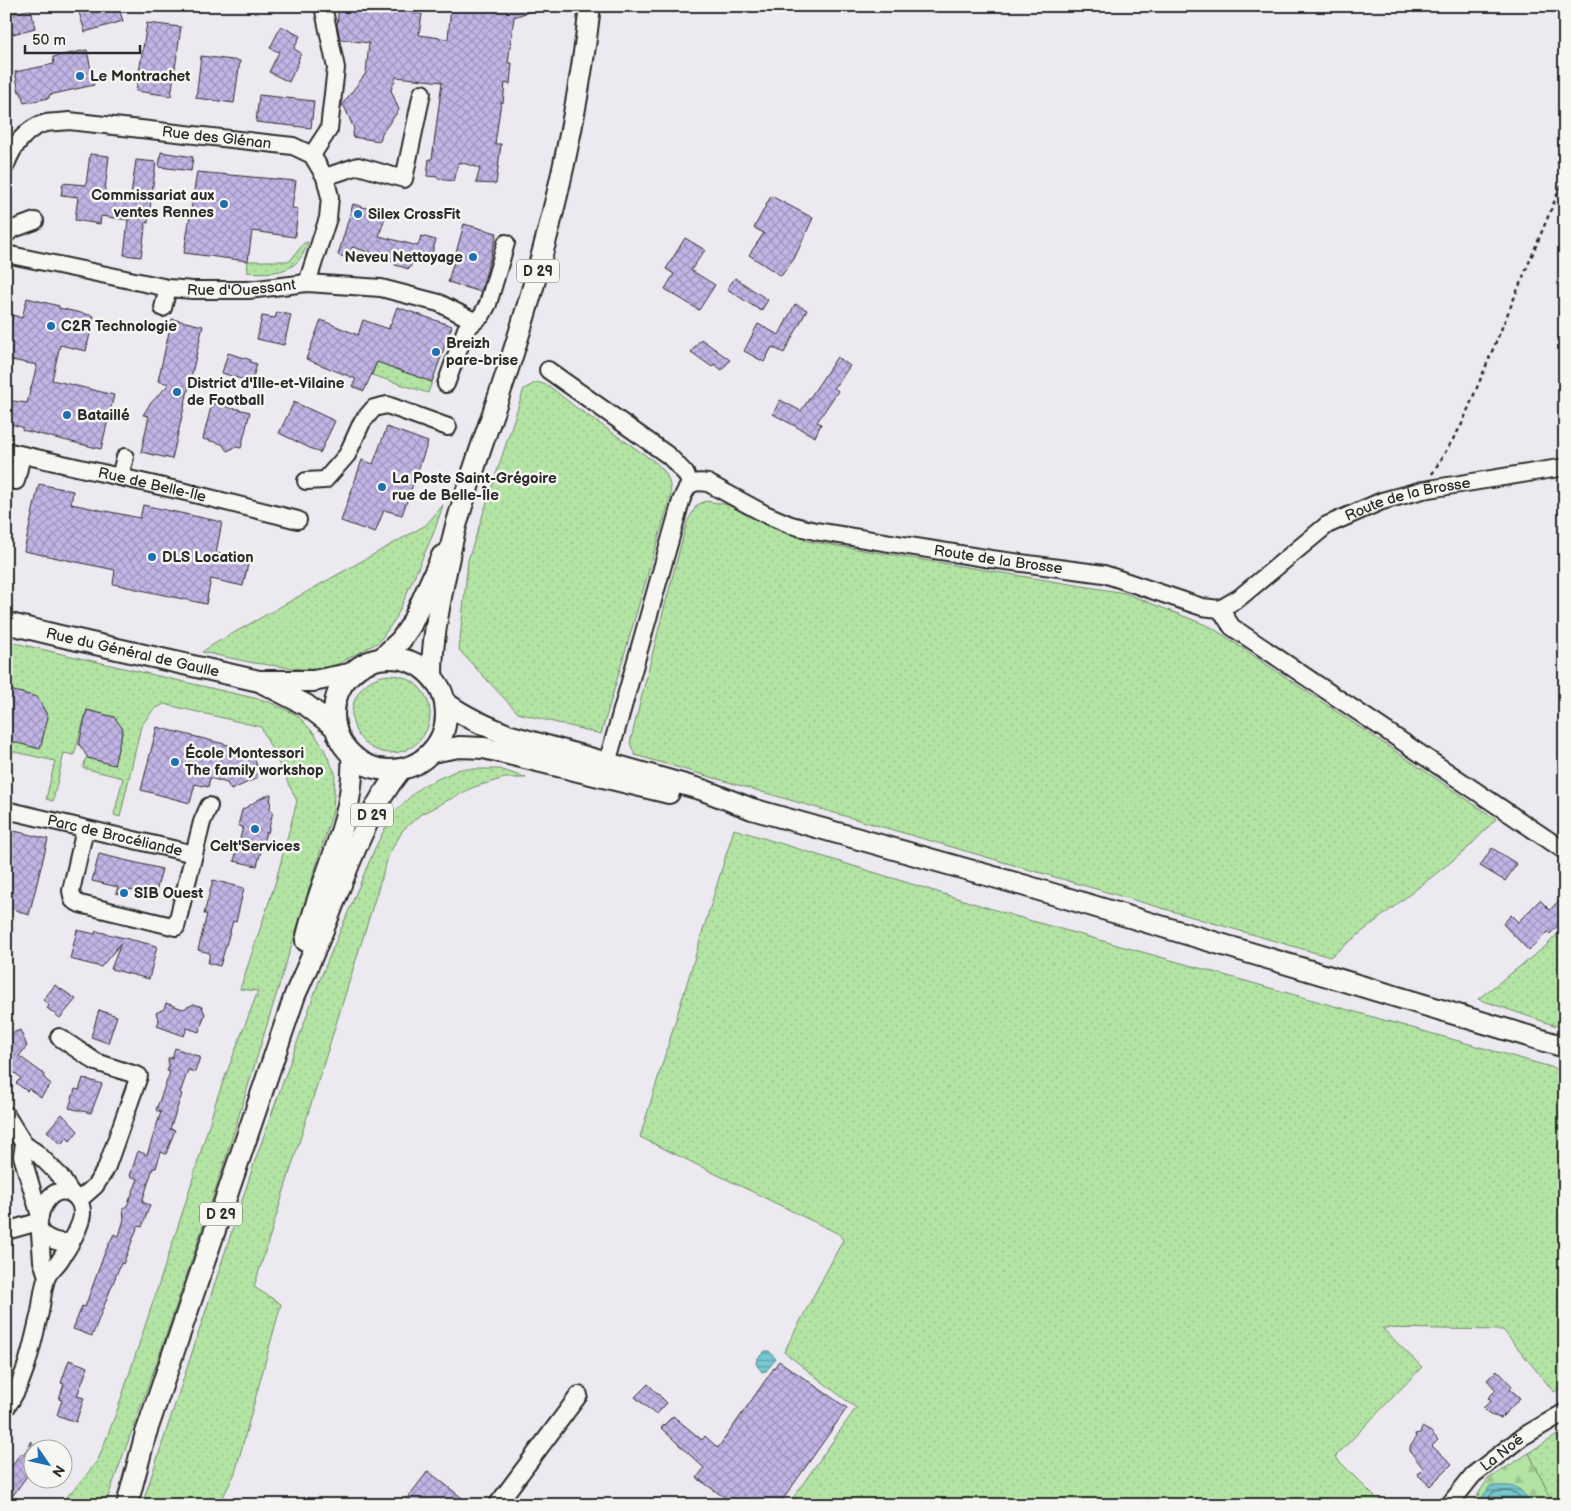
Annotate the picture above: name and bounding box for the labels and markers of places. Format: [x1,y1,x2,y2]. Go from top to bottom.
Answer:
place label: Le Montrachet [90,67,190,86]
marker: Le Montrachet [74,70,86,82]
place label: Commissariat aux ventes Rennes [91,186,214,222]
marker: Commissariat aux ventes Rennes [218,198,230,210]
place label: Silex CrossFit [368,205,461,224]
marker: Silex CrossFit [352,208,364,220]
place label: Neveu Nettoyage [345,248,463,267]
marker: Neveu Nettoyage [467,251,479,263]
place label: C2R Technologie [61,317,177,336]
marker: C2R Technologie [45,320,57,332]
place label: Breizh pare-brise [446,334,518,370]
marker: Breizh pare-brise [430,346,442,358]
place label: District d'Ille-et-Vilaine de Football [187,374,345,410]
marker: District d'Ille-et-Vilaine de Football [171,386,183,398]
place label: Bataillé [77,406,130,425]
marker: Bataillé [61,409,73,421]
place label: La Poste Saint-Grégoire rue de Belle-Île [392,469,557,505]
marker: La Poste Saint-Grégoire rue de Belle-Île [376,481,388,493]
place label: DLS Location [162,548,254,567]
marker: DLS Location [146,551,158,563]
place label: École Montessori The family workshop [185,743,324,780]
marker: École Montessori The family workshop [169,756,181,768]
marker: Celt'Services [249,823,261,835]
place label: Celt'Services [210,837,300,856]
place label: SIB Ouest [134,884,203,903]
marker: SIB Ouest [118,887,130,899]

